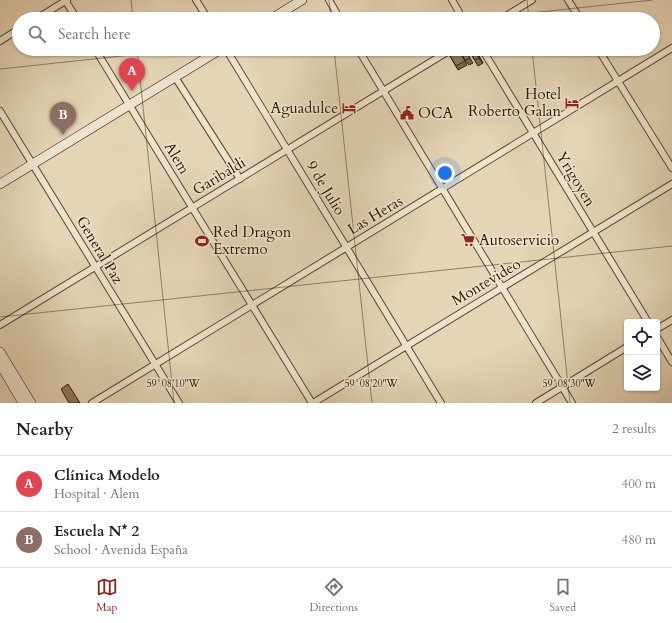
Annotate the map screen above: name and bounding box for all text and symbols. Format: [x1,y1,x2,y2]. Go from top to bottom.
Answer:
search box [12,12,660,56]
icon: search [26,23,48,45]
text: Search here [58,24,131,44]
pin: A [119,58,145,91]
place label: Hotel Roberto Galan [468,84,561,121]
hotel icon: Hotel Roberto Galan [564,95,580,111]
place label: Aguadulce [271,98,338,118]
hotel icon: Aguadulce [341,100,357,116]
pin: B [50,102,76,135]
place label: OCA [418,103,453,123]
public building icon: OCA [399,105,415,121]
street label: Alem [160,138,194,178]
street label: Yrigoyen [552,148,600,211]
street label: Garibaldi [189,152,249,200]
street label: 9 de Julio [302,157,350,219]
your location [435,163,455,183]
street label: Las Heras [344,191,406,239]
street label: General Paz [72,212,128,288]
place label: Red Dragon Extremo [213,222,292,259]
place label: Autoservicio [479,230,559,250]
supermarket icon: Autoservicio [460,232,476,248]
sports icon: Red Dragon Extremo [194,233,210,249]
street label: Montevideo [448,254,524,310]
map controls [624,319,660,391]
button: locate [624,319,660,355]
button: layers [624,355,660,391]
text: 59°08'10"W [146,377,201,391]
text: 59°08'20"W [344,377,399,391]
text: 59°08'30"W [542,377,597,391]
text: Nearby [16,418,73,441]
text: 2 results [612,420,656,438]
text: Clínica Modelo [54,465,160,485]
text: A [24,475,34,493]
text: 400 m [622,475,656,493]
text: Hospital · Alem [54,485,140,503]
text: Escuela N* 2 [54,521,139,541]
text: B [24,531,34,549]
text: 480 m [622,531,656,549]
text: School · Avenida España [54,541,188,559]
tab: Map [96,576,118,615]
tab: Directions [309,576,358,615]
tab: Saved [550,576,576,615]

